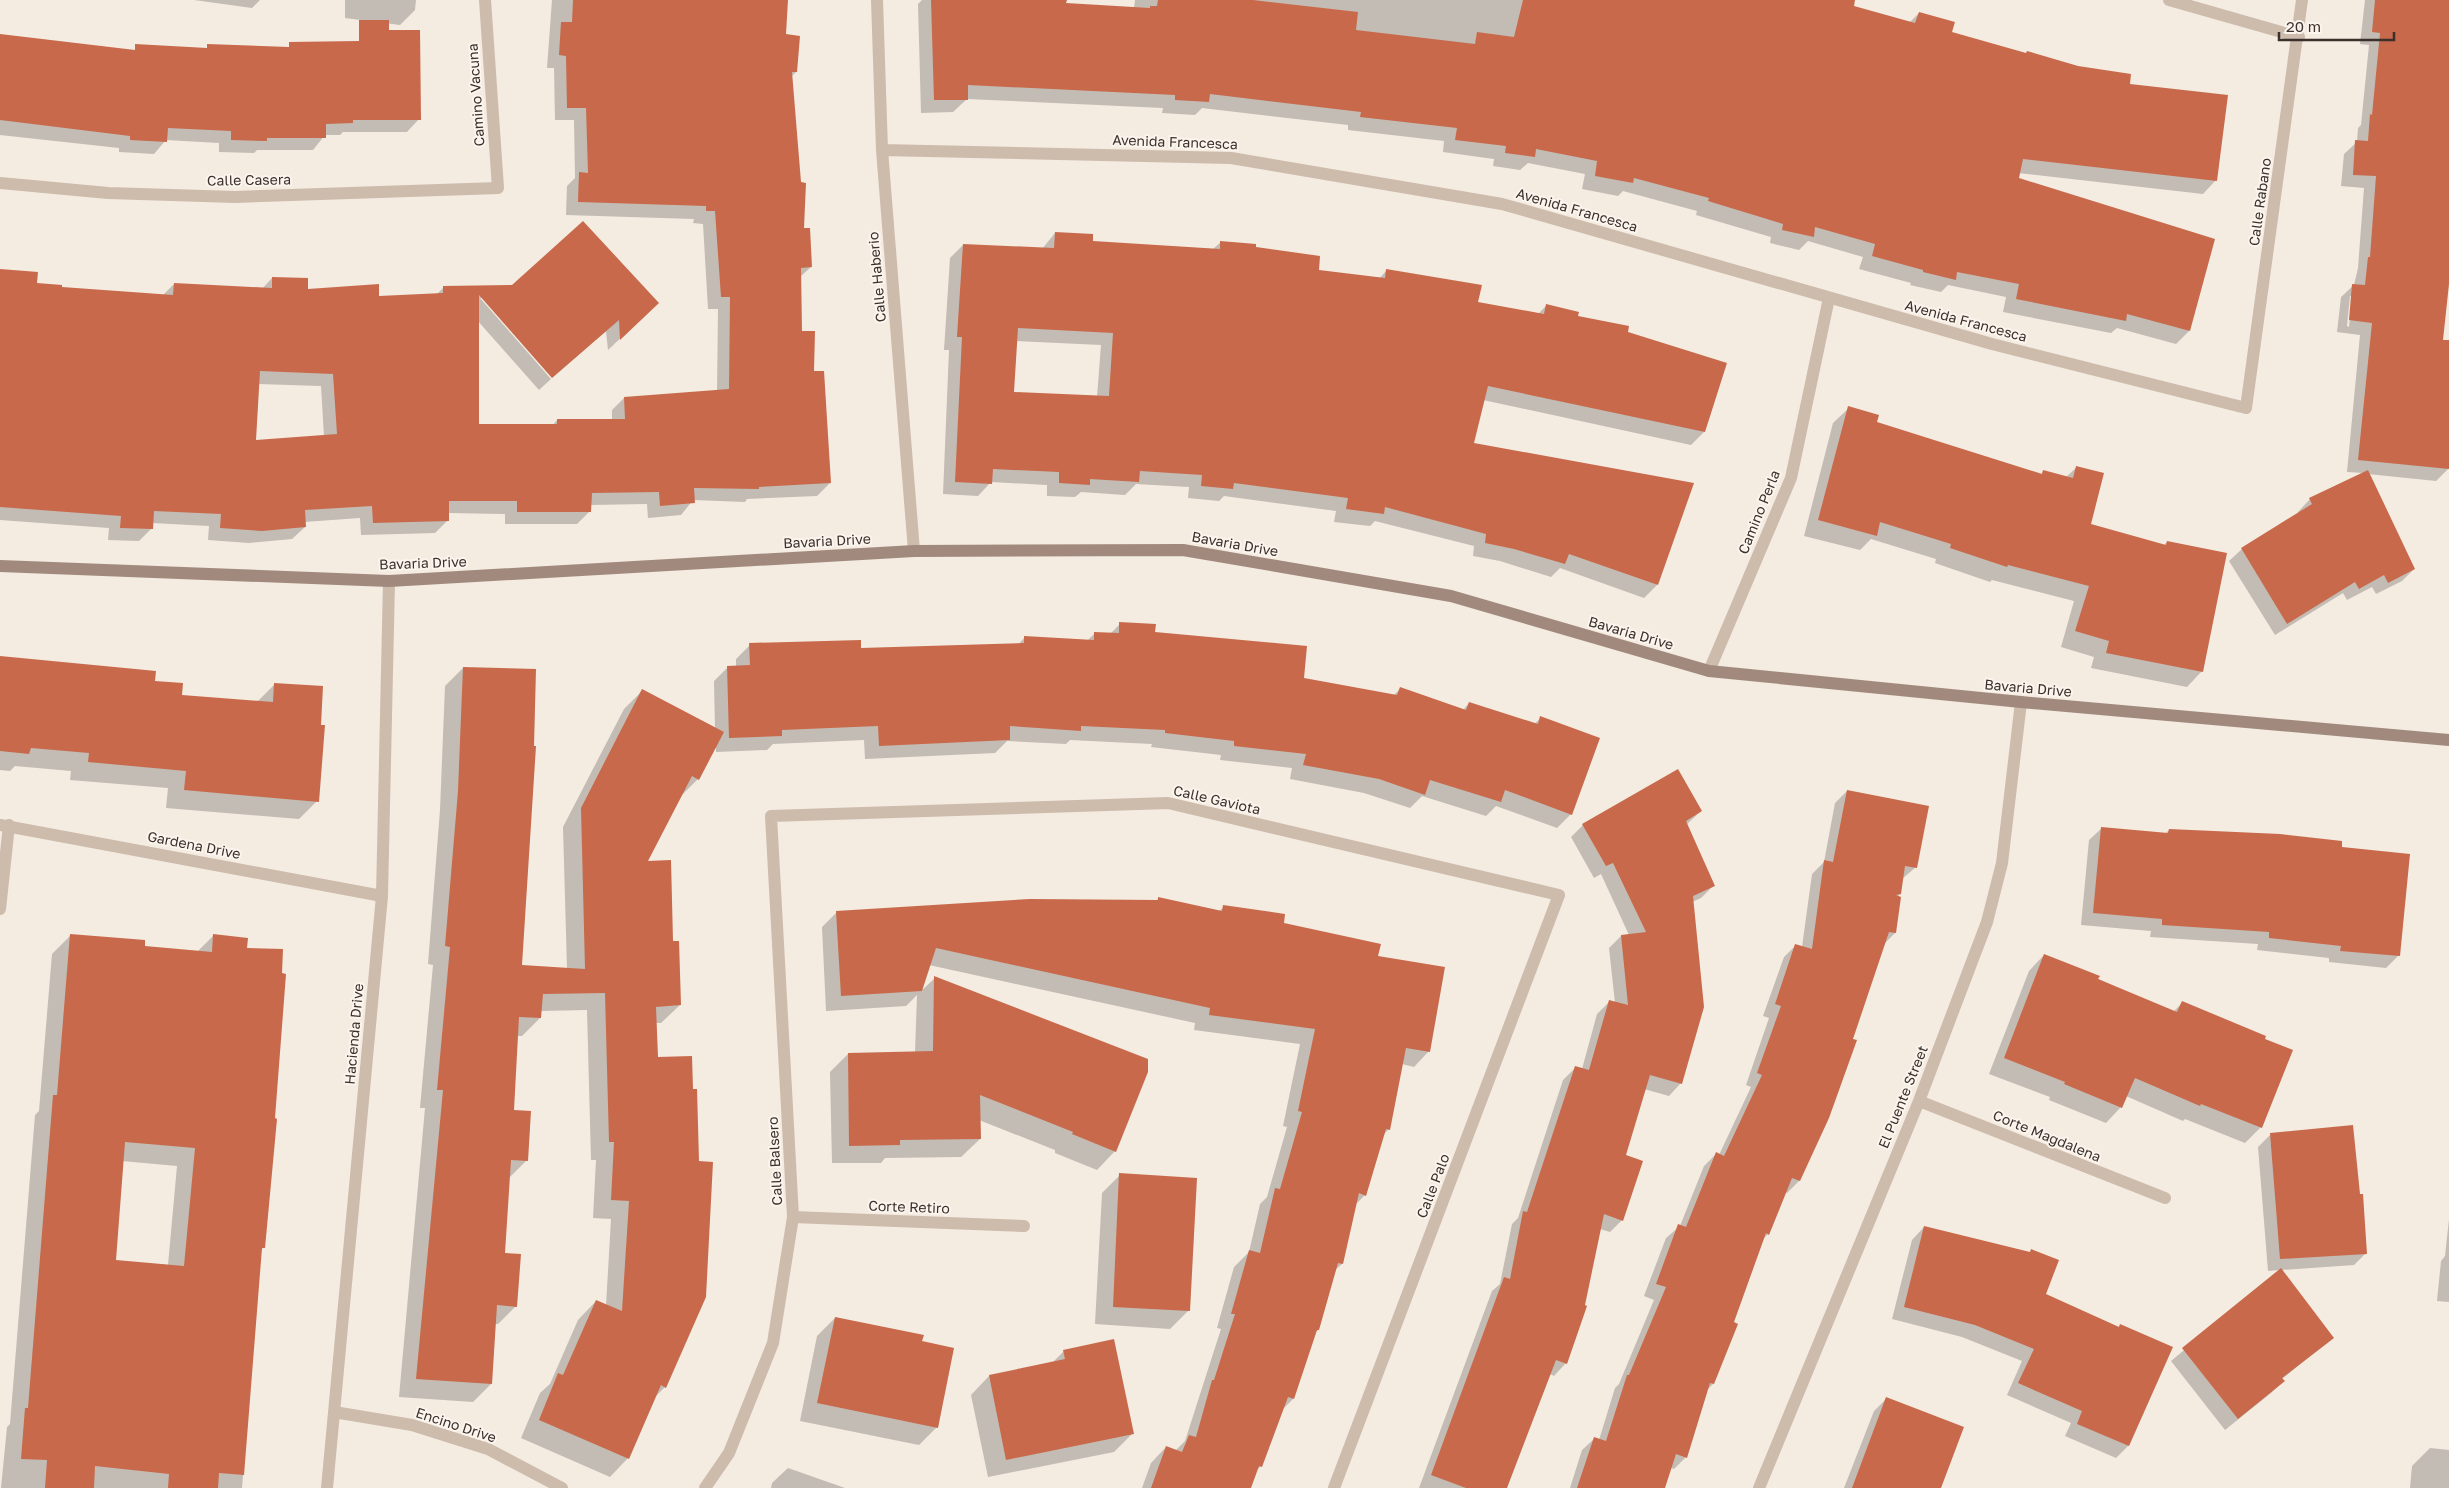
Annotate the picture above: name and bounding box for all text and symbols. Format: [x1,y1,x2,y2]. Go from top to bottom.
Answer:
scale bar [2279,10,2394,42]
text: 20 m [2286,17,2321,35]
street label: Camino Vacuna [463,43,488,147]
street label: Avenida Francesca [1112,131,1238,152]
street label: Calle Rabano [2245,157,2274,247]
street label: Calle Casera [207,170,291,189]
street label: Avenida Francesca [1514,184,1640,235]
street label: Calle Haberio [864,231,889,323]
street label: Avenida Francesca [1903,296,2029,345]
street label: Camino Perla [1734,467,1783,556]
street label: Bavaria Drive [1190,528,1280,559]
street label: Bavaria Drive [783,530,871,551]
street label: Bavaria Drive [379,552,467,573]
street label: Bavaria Drive [1587,612,1676,653]
street label: Bavaria Drive [1984,675,2072,700]
street label: Calle Gaviota [1172,781,1262,818]
street label: Gardena Drive [146,827,242,862]
street label: Hacienda Drive [341,983,366,1085]
street label: El Puente Street [1874,1043,1931,1151]
street label: Corte Magdalena [1991,1106,2104,1165]
street label: Calle Balsero [764,1116,785,1206]
street label: Calle Palo [1412,1151,1453,1220]
street label: Corte Retiro [868,1197,950,1216]
street label: Encino Drive [414,1404,499,1446]

